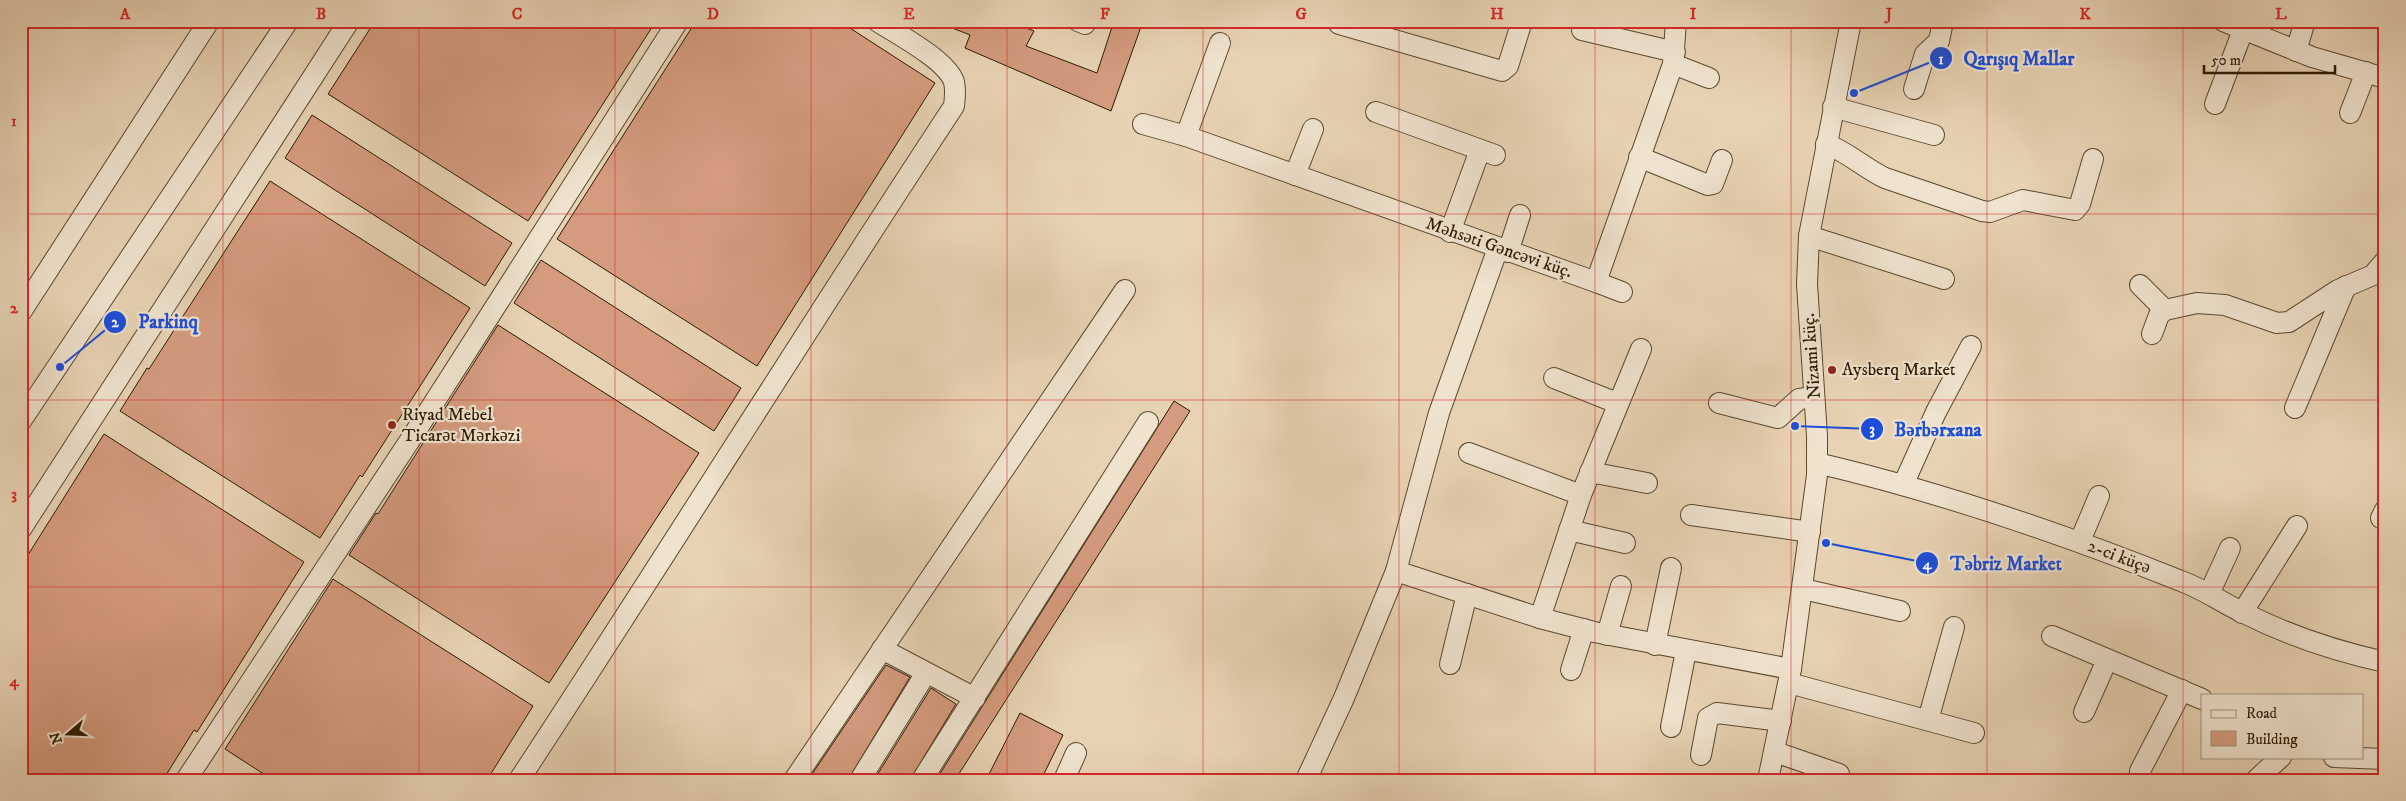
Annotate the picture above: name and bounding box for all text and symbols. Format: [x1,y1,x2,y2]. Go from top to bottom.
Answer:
text: A [119,4,131,24]
text: B [316,4,326,24]
text: C [512,4,522,24]
text: D [707,4,719,24]
text: E [903,4,915,24]
text: F [1100,4,1110,24]
text: G [1295,4,1307,24]
text: H [1490,4,1504,24]
text: I [1690,4,1697,24]
text: J [1884,4,1893,24]
text: K [2079,4,2091,24]
text: L [2275,4,2287,24]
callout: Qarışıq Mallar [1928,41,2084,75]
scale bar [2204,42,2335,74]
text: Qarışıq Mallar [1964,48,2075,72]
text: 1 [1938,50,1944,69]
text: 50 m [2211,51,2241,70]
text: 1 [11,111,17,131]
street label: Məhsəti Gəncəvi küç. [1423,213,1575,283]
text: 2 [10,298,19,318]
callout: Parkinq [103,305,207,339]
text: Parkinq [138,311,199,335]
street label: Nizami küç. [1798,312,1826,400]
text: 2 [111,313,119,332]
place label: Aysberq Market [1842,359,1956,381]
marker: Aysberq Market [1826,364,1838,376]
place label: Riyad Mebel Ticarət Mərkəzi [402,404,520,447]
callout: Bərbərxana [1860,412,1992,446]
marker: Riyad Mebel Ticarət Mərkəzi [386,419,398,431]
text: Bərbərxana [1894,419,1983,442]
text: 3 [1869,420,1875,439]
text: 3 [11,484,17,504]
street label: 2-ci küçə [2084,535,2154,579]
callout: Təbriz Market [1915,546,2071,580]
text: Təbriz Market [1949,553,2063,576]
text: 4 [1922,555,1933,574]
text: 4 [8,671,19,691]
legend [2201,694,2364,758]
text: Road [2246,704,2278,723]
north arrow [42,708,92,758]
text: N [46,729,67,746]
text: Building [2246,730,2298,749]

